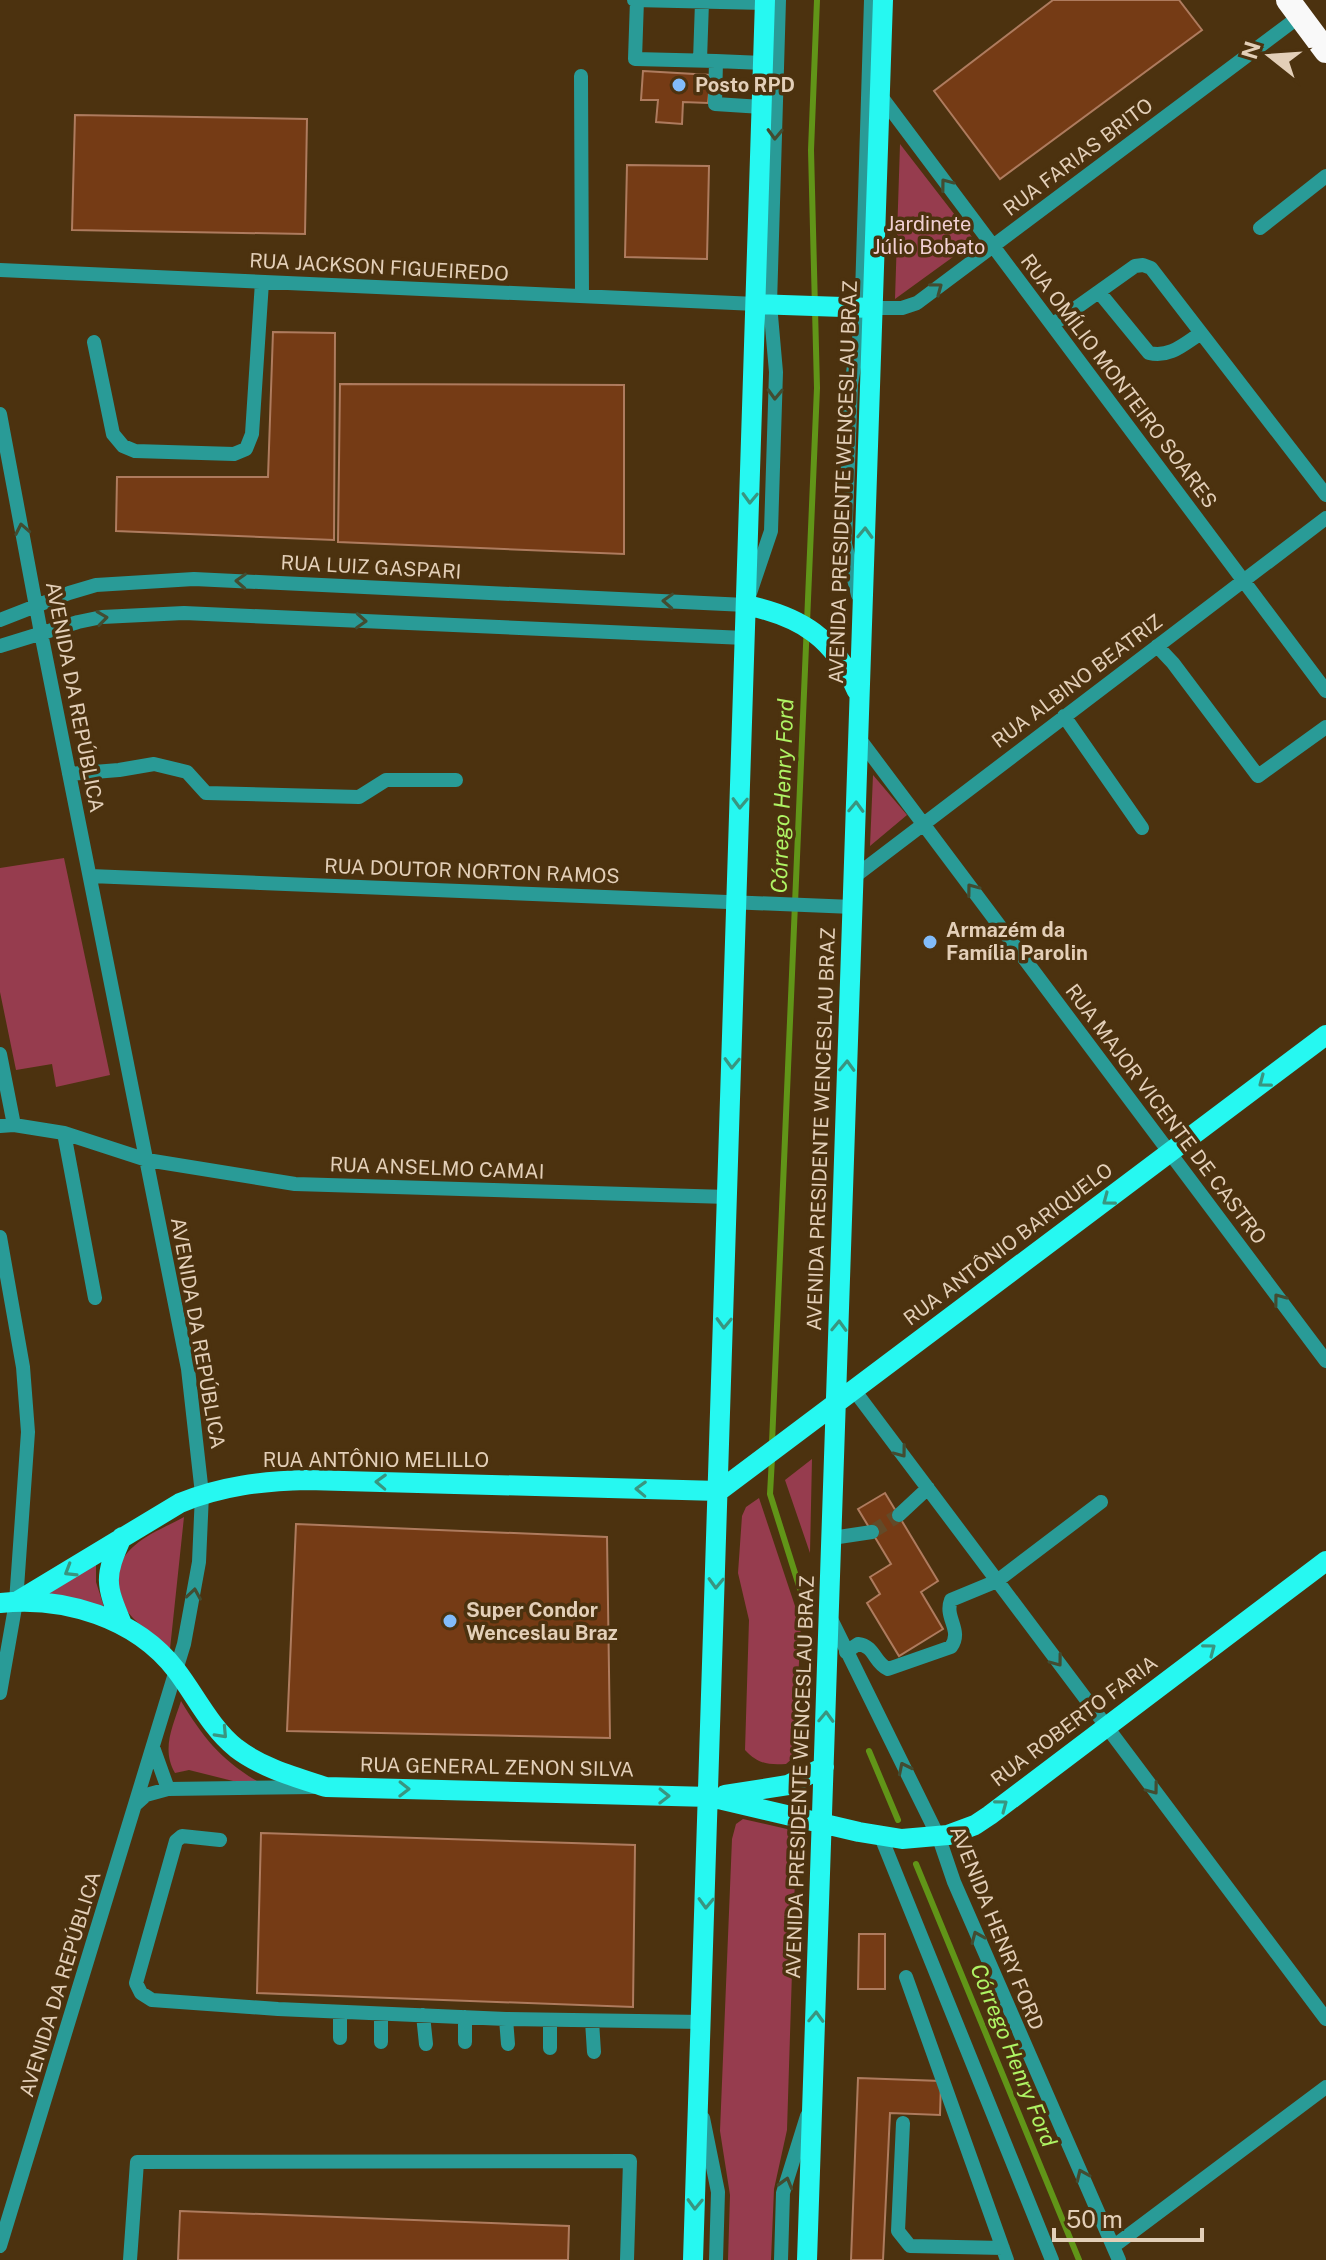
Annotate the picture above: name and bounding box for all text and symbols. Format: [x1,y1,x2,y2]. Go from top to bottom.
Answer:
north arrow [1230,16,1310,96]
text: N [1236,38,1266,62]
place label: Posto RPD [695,73,795,97]
marker: Posto RPD [670,76,688,94]
street label: RUA FARIAS BRITO [999,93,1157,221]
one-way arrow [766,128,783,141]
one-way arrow [942,178,956,192]
park label: Jardinete Júlio Bobato [873,212,985,259]
street label: RUA JACKSON FIGUEIREDO [249,248,509,286]
street label: RUA OMÍLIO MONTEIRO SOARES [1016,249,1223,513]
street label: AVENIDA PRESIDENTE WENCESLAU BRAZ [824,280,862,684]
one-way arrow [928,284,943,298]
one-way arrow [767,388,784,401]
one-way arrow [741,492,758,505]
one-way arrow [14,522,31,536]
one-way arrow [857,526,874,539]
street label: RUA LUIZ GASPARI [280,550,462,584]
one-way arrow [234,572,247,589]
street label: AVENIDA DA REPÚBLICA [41,579,110,814]
one-way arrow [661,593,674,610]
street label: RUA ALBINO BEATRIZ [987,609,1167,753]
one-way arrow [95,610,109,627]
one-way arrow [355,612,368,629]
water label: Córrego Henry Ford [766,698,798,894]
one-way arrow [732,797,749,810]
one-way arrow [848,800,865,813]
street label: RUA DOUTOR NORTON RAMOS [324,854,620,888]
one-way arrow [968,883,982,898]
place label: Armazém da Família Parolin [946,918,1088,965]
street label: AVENIDA PRESIDENTE WENCESLAU BRAZ [802,927,840,1331]
marker: Armazém da Família Parolin [921,933,939,951]
street label: RUA MAJOR VICENTE DE CASTRO [1060,979,1272,1249]
one-way arrow [724,1057,741,1070]
one-way arrow [839,1059,856,1072]
one-way arrow [1258,1073,1272,1087]
street label: RUA ANSELMO CAMAI [329,1152,545,1184]
street label: RUA ANTÔNIO BARIQUELO [899,1158,1117,1330]
one-way arrow [1102,1190,1117,1204]
street label: AVENIDA DA REPÚBLICA [166,1215,231,1451]
one-way arrow [1275,1293,1289,1307]
one-way arrow [715,1317,733,1330]
one-way arrow [830,1319,847,1332]
one-way arrow [892,1444,906,1458]
street label: RUA ANTÔNIO MELILLO [263,1448,489,1472]
one-way arrow [374,1473,387,1491]
one-way arrow [634,1480,647,1498]
one-way arrow [64,1561,79,1576]
street label: AVENIDA PRESIDENTE WENCESLAU BRAZ [781,1575,819,1979]
one-way arrow [707,1577,725,1590]
one-way arrow [185,1588,202,1601]
place label: Super Condor Wenceslau Braz [466,1598,618,1645]
marker: Super Condor Wenceslau Braz [441,1612,459,1630]
one-way arrow [1201,1644,1215,1658]
street label: RUA ROBERTO FARIA [986,1651,1162,1791]
one-way arrow [1048,1652,1062,1666]
one-way arrow [817,1710,834,1723]
one-way arrow [213,1724,227,1739]
street label: RUA GENERAL ZENON SILVA [360,1753,634,1781]
one-way arrow [898,1761,914,1776]
one-way arrow [398,1780,411,1798]
one-way arrow [1144,1780,1158,1795]
one-way arrow [658,1787,671,1804]
one-way arrow [993,1801,1008,1815]
street label: AVENIDA HENRY FORD [945,1822,1049,2034]
street label: AVENIDA DA REPÚBLICA [13,1868,106,2100]
one-way arrow [697,1897,714,1910]
one-way arrow [971,1930,987,1945]
water label: Córrego Henry Ford [965,1960,1063,2151]
one-way arrow [807,2010,824,2023]
one-way arrow [1076,2168,1092,2183]
one-way arrow [777,2176,794,2190]
scale bar [1054,2192,1202,2242]
one-way arrow [687,2198,704,2211]
text: 50 m [1066,2205,1123,2233]

